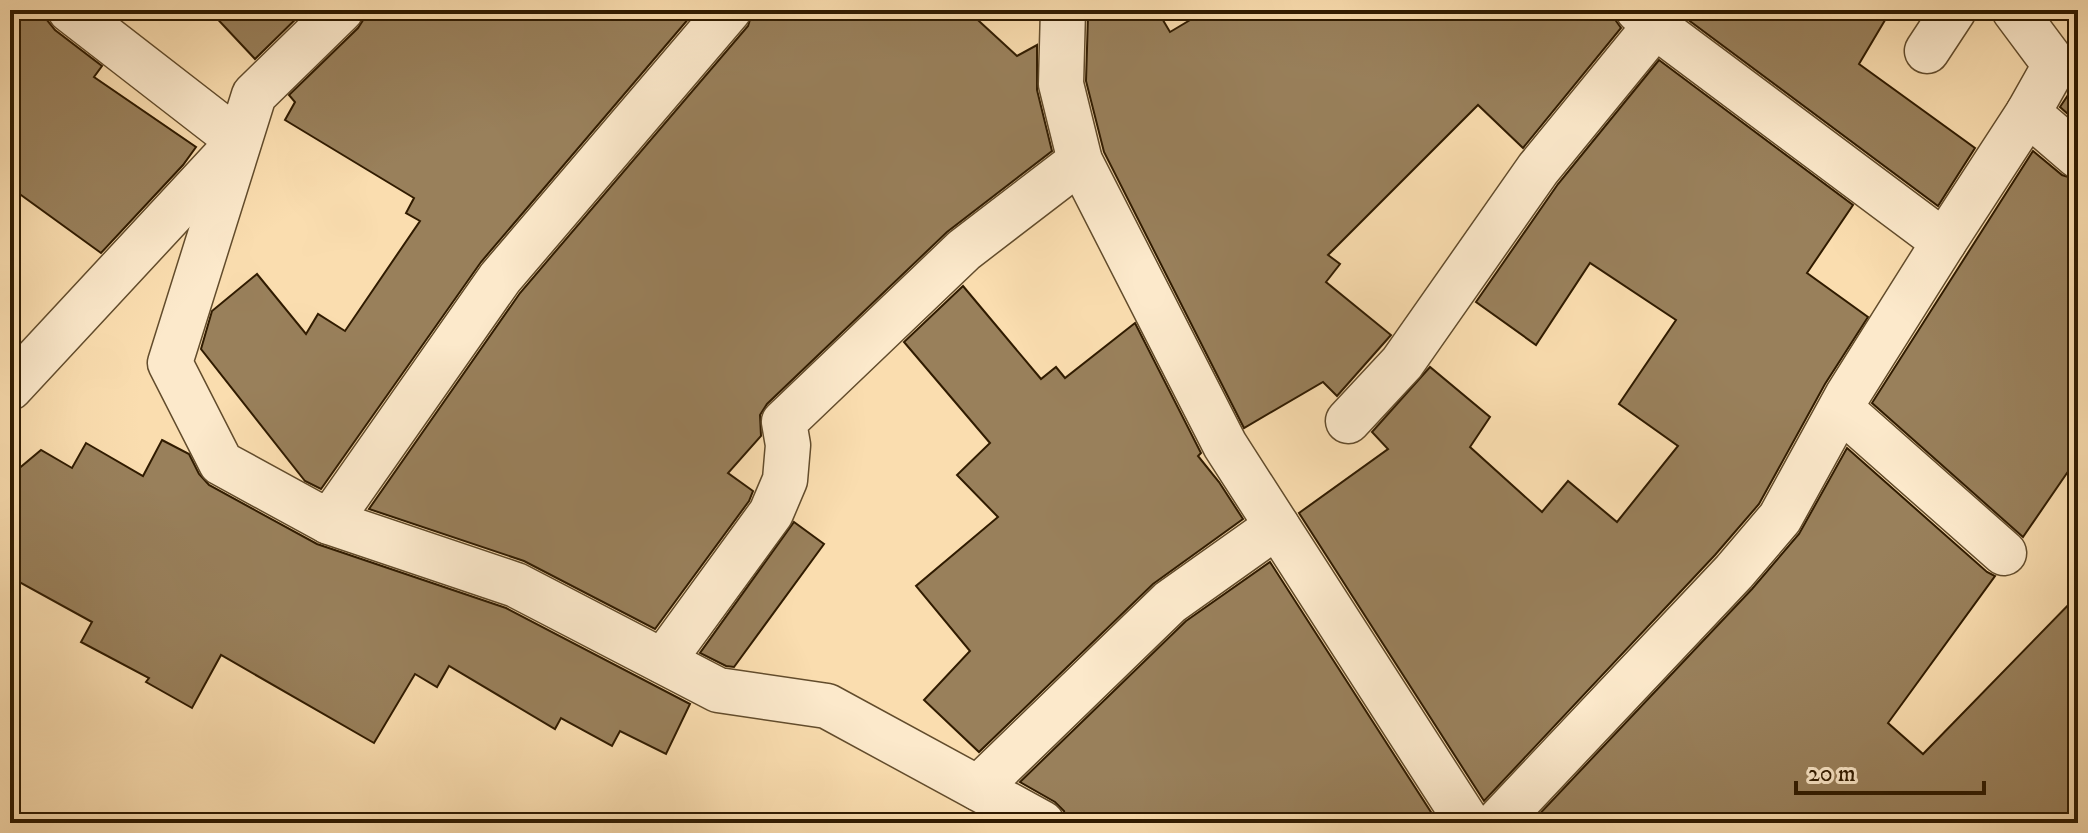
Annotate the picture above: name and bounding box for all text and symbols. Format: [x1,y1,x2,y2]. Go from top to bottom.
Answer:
scale bar [1796,745,1984,795]
text: 20 m [1808,759,1856,789]

